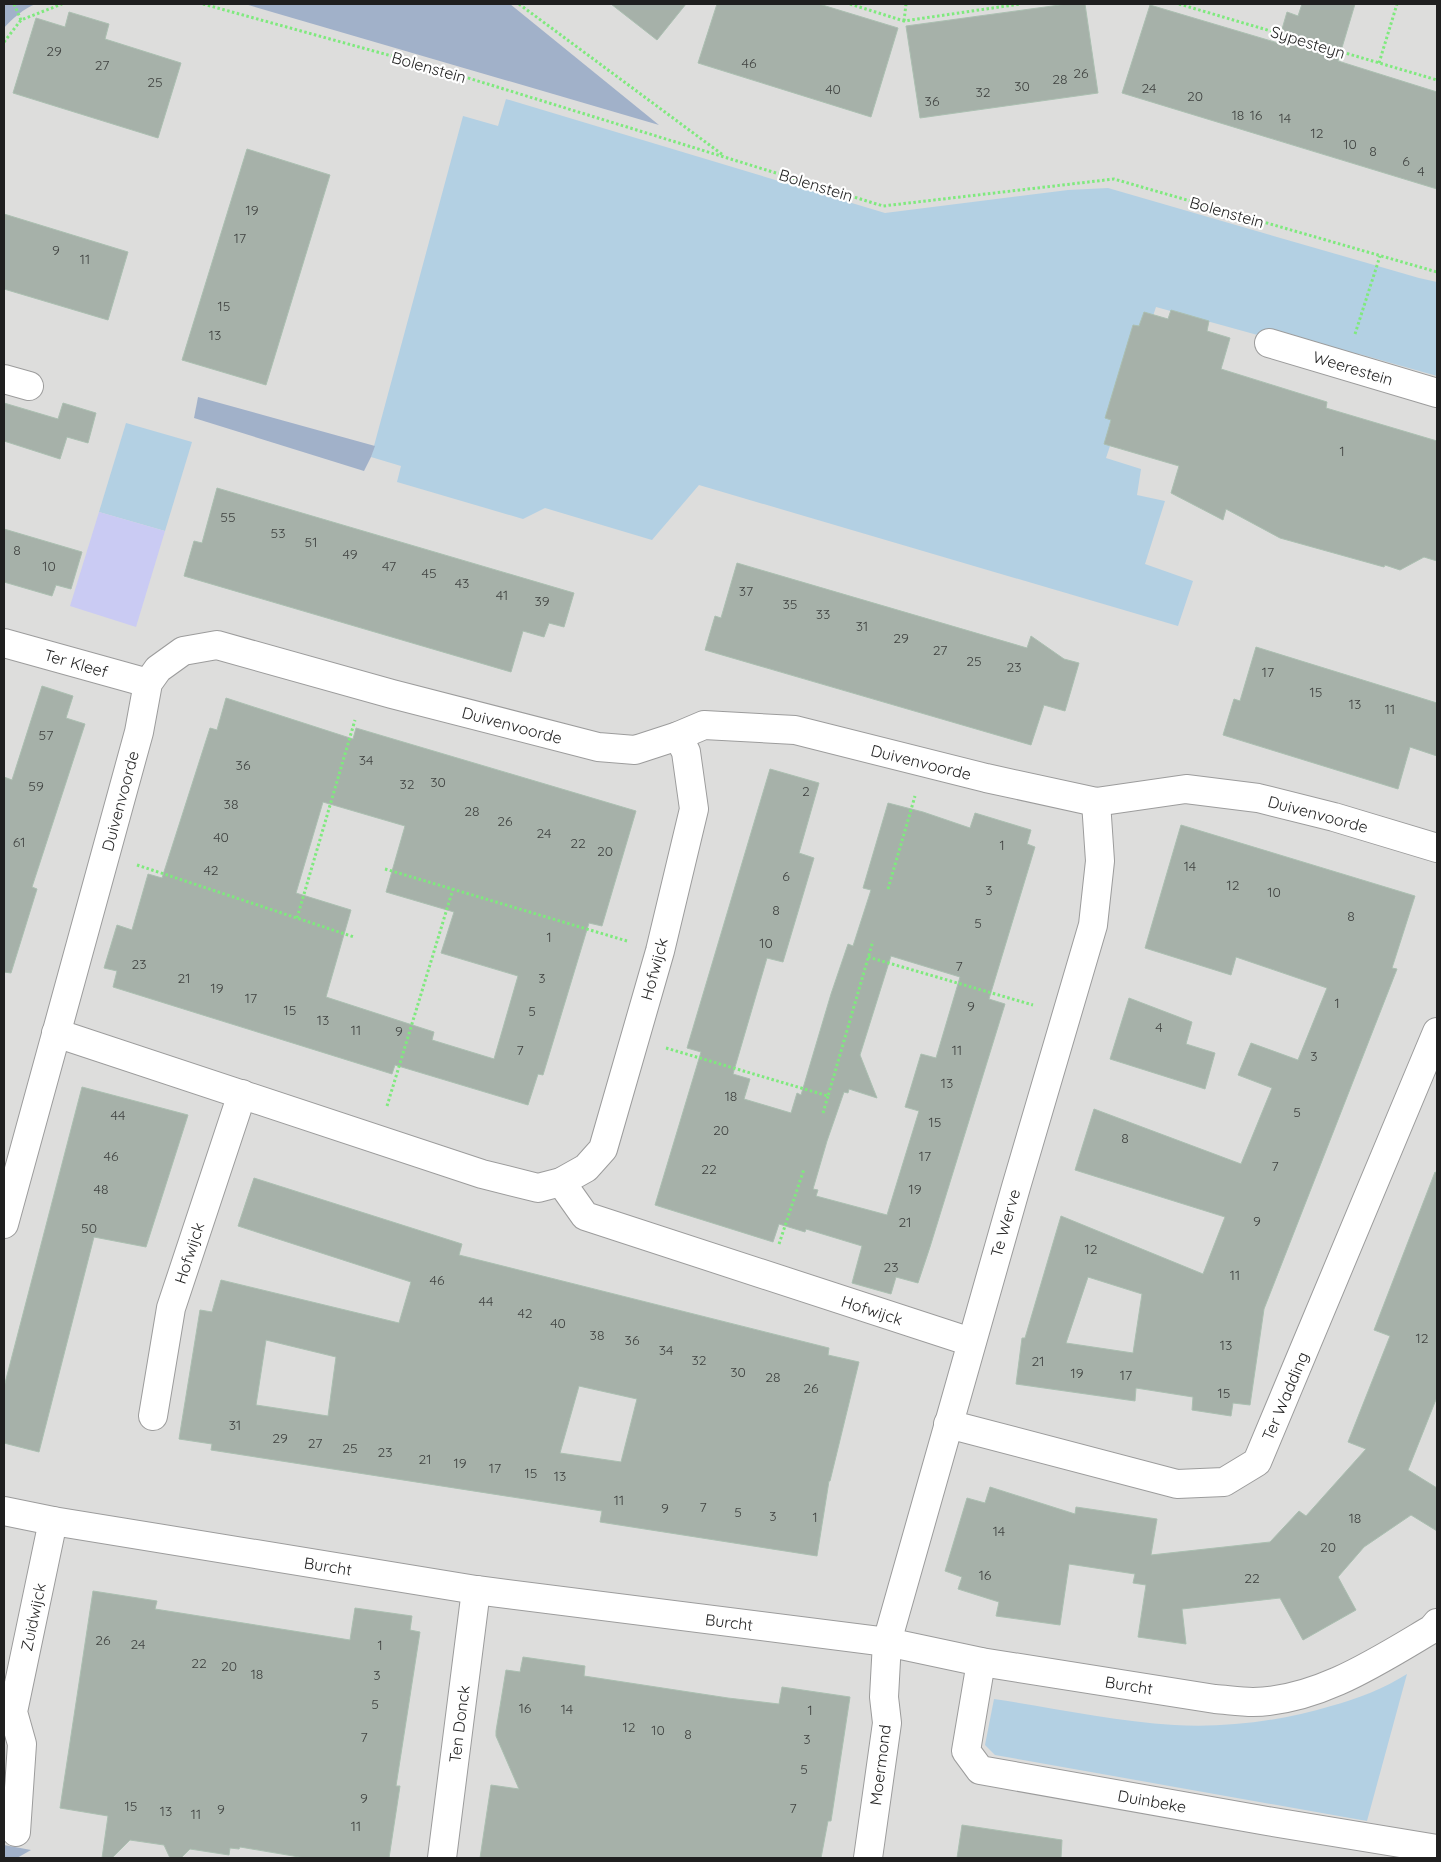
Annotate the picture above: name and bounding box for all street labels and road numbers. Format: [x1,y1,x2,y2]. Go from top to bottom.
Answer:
street label: Sypesteyn [1268,21,1348,63]
street label: Bolenstein [390,47,468,87]
street label: Bolenstein [777,164,855,206]
street label: Bolenstein [1188,192,1266,232]
street label: Weerestein [1311,346,1395,390]
street label: Ter Kleef [42,644,110,682]
street label: Duivenvoorde [460,702,564,748]
street label: Duivenvoorde [869,740,973,784]
street label: Duivenvoorde [97,749,143,853]
street label: Duivenvoorde [1266,791,1370,837]
street label: Hofwijck [636,936,672,1002]
street label: Te Werve [986,1187,1024,1259]
street label: Hofwijck [170,1220,208,1286]
street label: Hofwijck [839,1291,905,1329]
street label: Ter Wadding [1257,1349,1313,1443]
street label: Burcht [303,1552,353,1580]
street label: Zuidwijck [16,1581,50,1653]
street label: Burcht [704,1609,754,1635]
street label: Burcht [1104,1671,1154,1699]
street label: Ten Donck [444,1684,474,1764]
street label: Moermond [865,1723,895,1807]
street label: Duinbeke [1116,1785,1188,1817]

